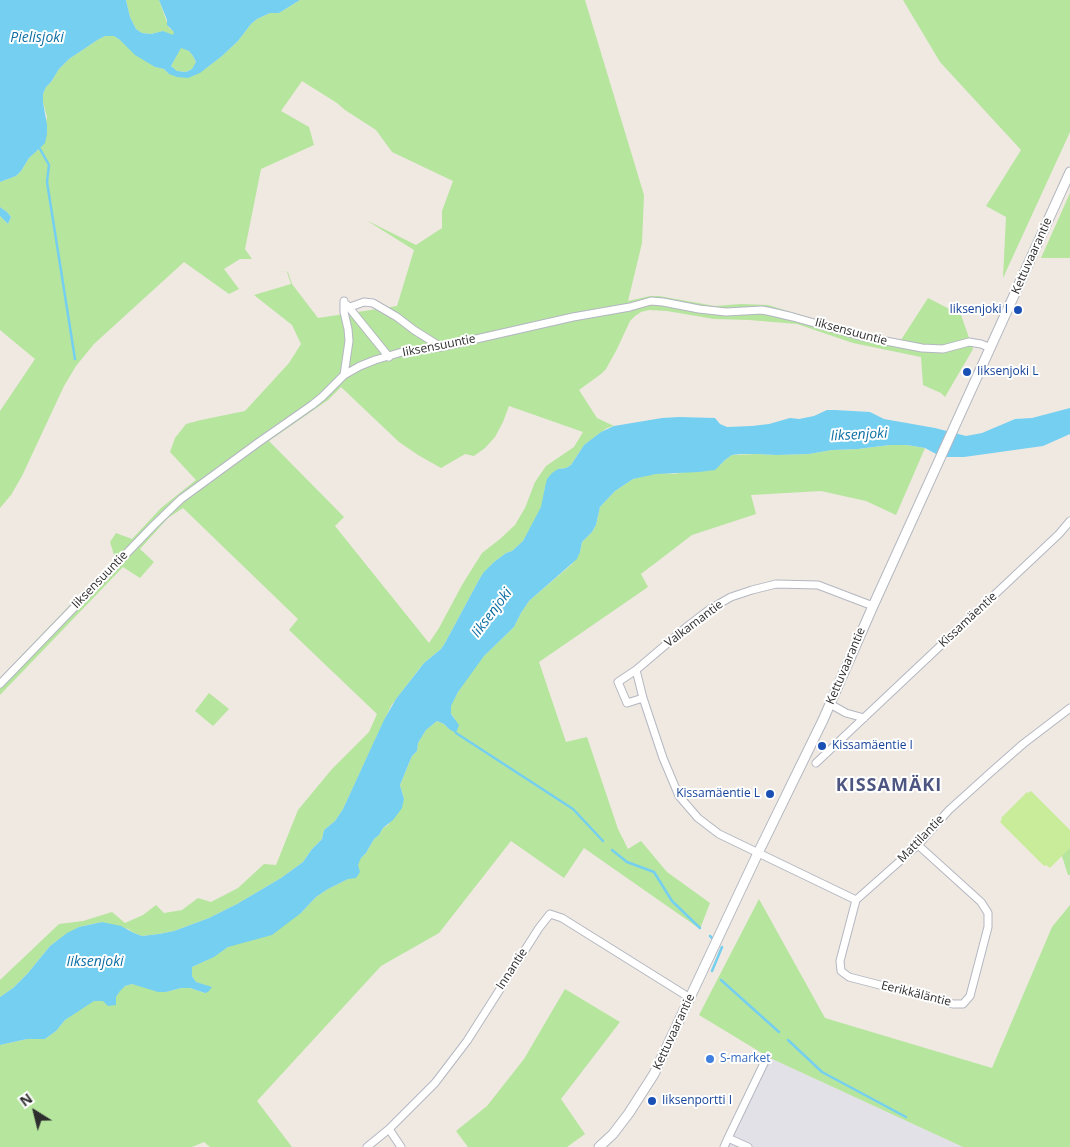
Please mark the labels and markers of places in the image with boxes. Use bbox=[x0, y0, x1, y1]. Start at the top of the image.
place label: Iiksenjoki I bbox=[949, 303, 1008, 317]
marker: Iiksenjoki I bbox=[1012, 304, 1024, 316]
place label: Iiksenjoki L bbox=[977, 365, 1038, 379]
marker: Iiksenjoki L bbox=[961, 366, 973, 378]
place label: Kissamäentie I bbox=[832, 739, 913, 753]
marker: Kissamäentie I bbox=[816, 740, 828, 752]
place label: Kissamäentie L bbox=[676, 787, 760, 801]
marker: Kissamäentie L bbox=[764, 788, 776, 800]
place label: S-market bbox=[720, 1052, 770, 1066]
marker: S-market bbox=[704, 1053, 716, 1065]
place label: Iiksenportti I bbox=[662, 1094, 732, 1108]
marker: Iiksenportti I bbox=[646, 1095, 658, 1107]

